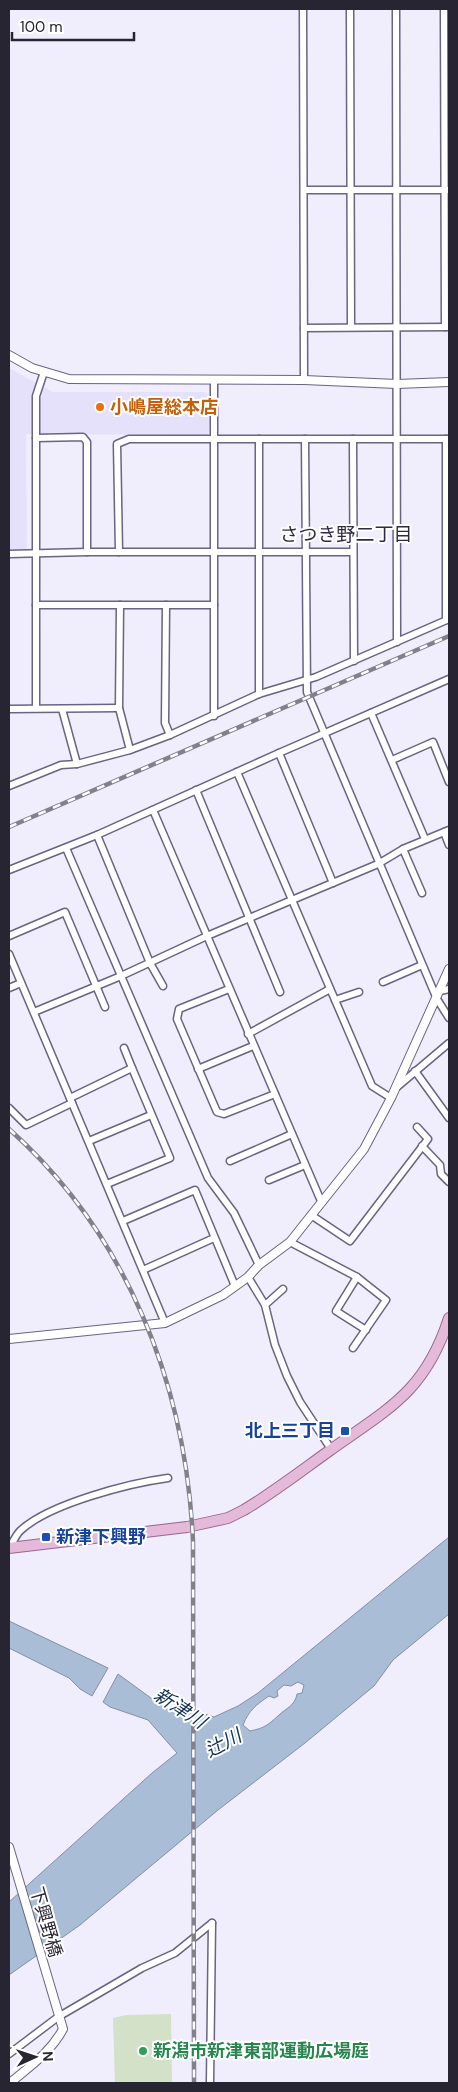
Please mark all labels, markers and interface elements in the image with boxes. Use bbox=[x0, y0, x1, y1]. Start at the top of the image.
scale bar bbox=[12, 10, 135, 42]
text: 100 m bbox=[20, 17, 63, 37]
place label: 小嶋屋総本店 bbox=[110, 395, 218, 419]
marker: 小嶋屋総本店 bbox=[94, 401, 106, 413]
district label: さつき野二丁目 bbox=[279, 522, 413, 547]
place label: 北上三丁目 bbox=[245, 1419, 335, 1443]
marker: 北上三丁目 bbox=[339, 1425, 351, 1437]
place label: 新津下興野 bbox=[56, 1525, 146, 1549]
marker: 新津下興野 bbox=[40, 1531, 52, 1543]
water label: 新津川 bbox=[149, 1682, 212, 1735]
water label: 辻川 bbox=[200, 1722, 247, 1763]
street label: 下興野橋 bbox=[25, 1884, 67, 1960]
north arrow bbox=[10, 2032, 60, 2082]
place label: 新潟市新津東部運動広場庭 bbox=[153, 2039, 369, 2063]
marker: 新潟市新津東部運動広場庭 bbox=[137, 2045, 149, 2057]
text: N bbox=[39, 2051, 57, 2062]

